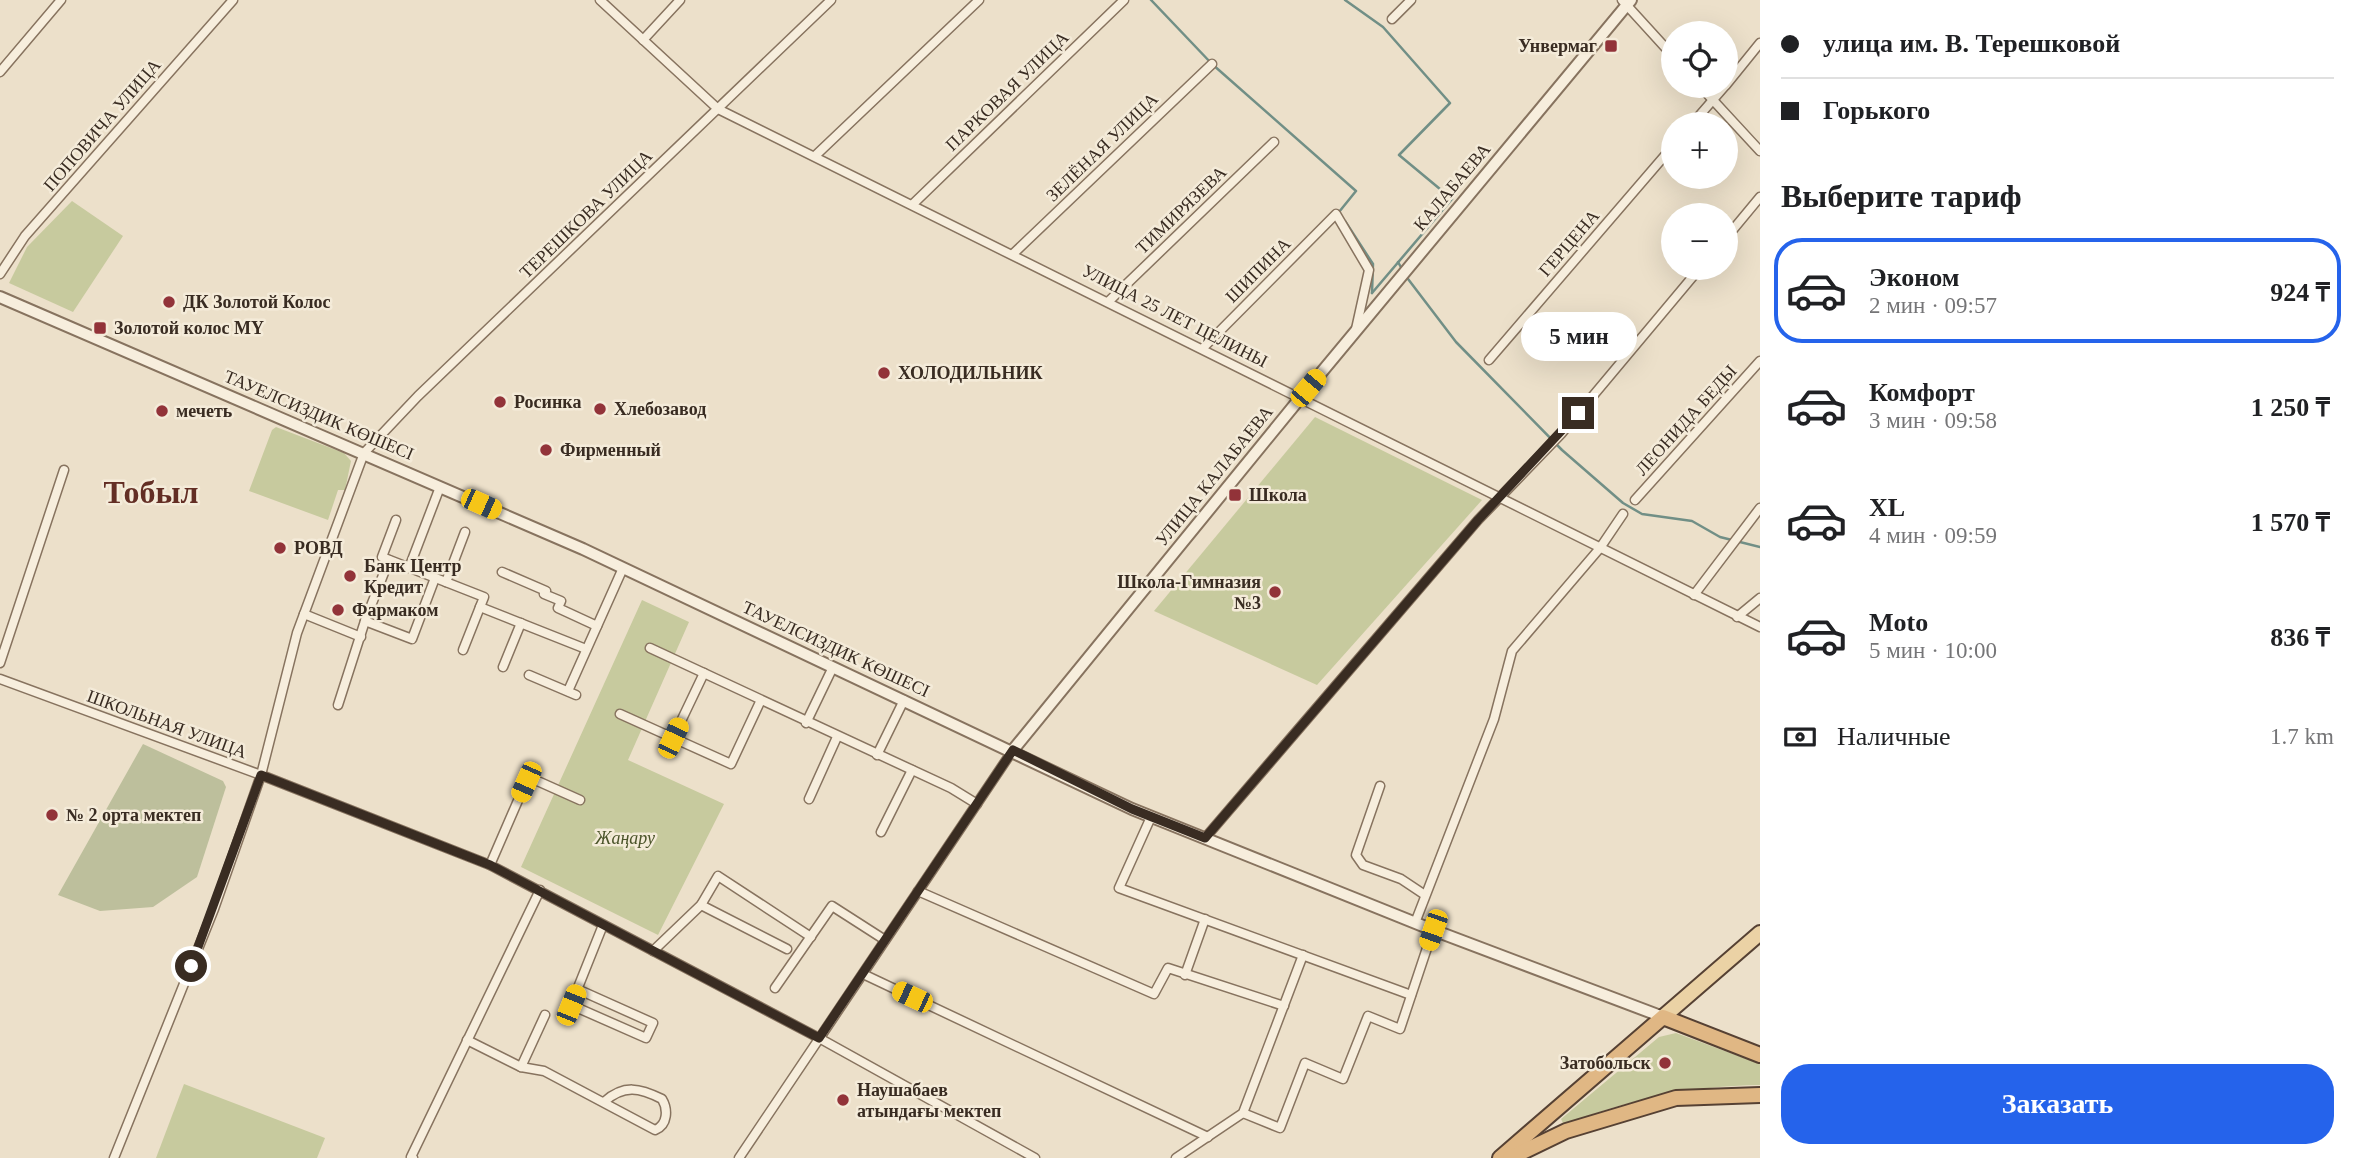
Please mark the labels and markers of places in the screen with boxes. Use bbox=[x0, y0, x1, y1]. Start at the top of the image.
place label: Унвермаг bbox=[1518, 36, 1597, 56]
marker: Унвермаг bbox=[1603, 38, 1619, 54]
place label: ДК Золотой Колос bbox=[183, 292, 331, 312]
marker: ДК Золотой Колос bbox=[161, 294, 177, 310]
place label: Золотой колос МҮ bbox=[114, 318, 264, 338]
marker: Золотой колос МҮ bbox=[92, 320, 108, 336]
place label: ХОЛОДИЛЬНИК bbox=[898, 363, 1042, 383]
marker: ХОЛОДИЛЬНИК bbox=[876, 365, 892, 381]
place label: Росинка bbox=[514, 392, 581, 412]
marker: Росинка bbox=[492, 394, 508, 410]
place label: Хлебозавод bbox=[614, 399, 706, 419]
place label: мечеть bbox=[176, 401, 233, 421]
marker: Хлебозавод bbox=[592, 401, 608, 417]
marker: мечеть bbox=[154, 403, 170, 419]
place label: Фирменный bbox=[560, 440, 661, 460]
marker: Фирменный bbox=[538, 442, 554, 458]
place label: Школа bbox=[1249, 485, 1307, 505]
marker: Школа bbox=[1227, 487, 1243, 503]
place label: РОВД bbox=[294, 538, 343, 558]
marker: РОВД bbox=[272, 540, 288, 556]
place label: Банк Центр Кредит bbox=[364, 556, 462, 597]
marker: Банк Центр Кредит bbox=[342, 568, 358, 584]
place label: Школа-Гимназия №3 bbox=[1117, 572, 1261, 613]
marker: Школа-Гимназия №3 bbox=[1267, 584, 1283, 600]
place label: Фармаком bbox=[352, 600, 438, 620]
marker: Фармаком bbox=[330, 602, 346, 618]
place label: № 2 орта мектеп bbox=[66, 805, 201, 825]
marker: № 2 орта мектеп bbox=[44, 807, 60, 823]
place label: Затобольск bbox=[1560, 1053, 1652, 1073]
marker: Затобольск bbox=[1657, 1055, 1673, 1071]
place label: Наушабаев атындағы мектеп bbox=[857, 1080, 1001, 1121]
marker: Наушабаев атындағы мектеп bbox=[835, 1092, 851, 1108]

